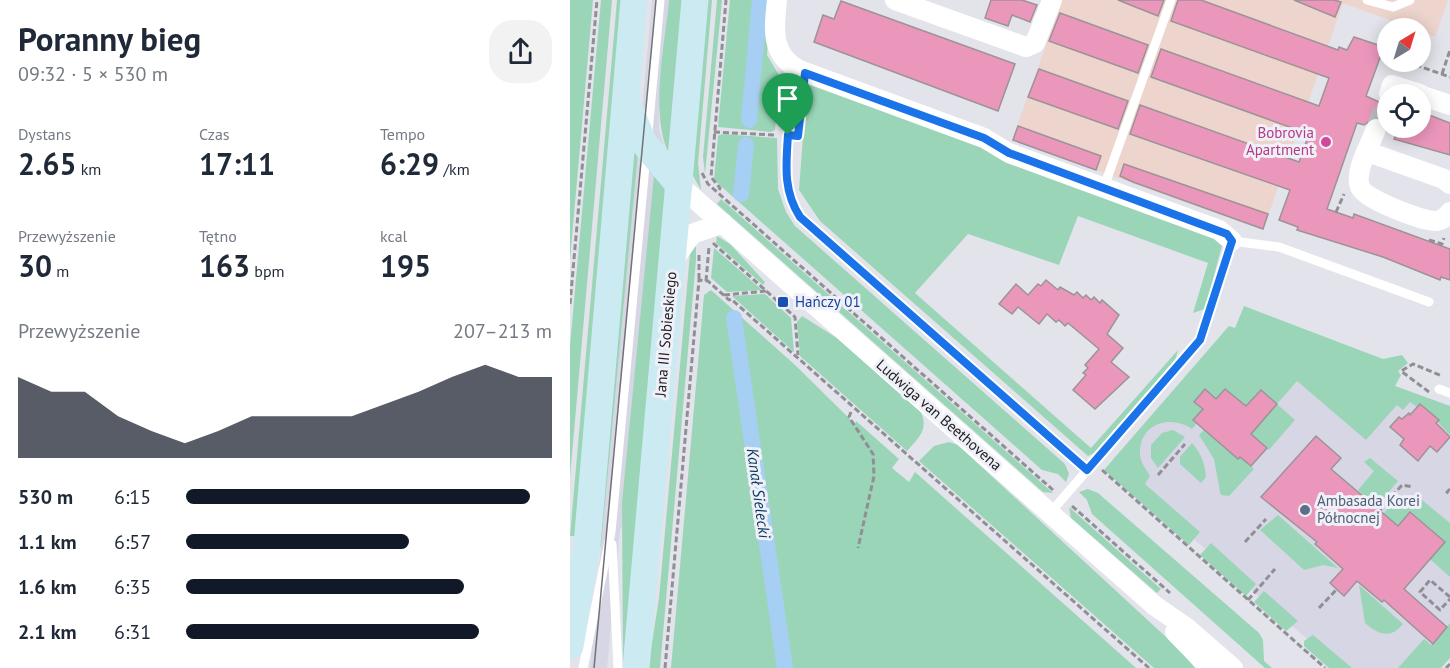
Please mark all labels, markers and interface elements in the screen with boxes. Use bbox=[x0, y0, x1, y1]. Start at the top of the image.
text: Poranny bieg bbox=[18, 17, 201, 60]
north arrow bbox=[1377, 18, 1431, 72]
map controls bbox=[1377, 18, 1431, 138]
button: share bbox=[489, 20, 552, 83]
text: 09:32 · 5 × 530 m bbox=[18, 61, 168, 87]
pin bbox=[762, 73, 813, 135]
icon: arrive bbox=[771, 82, 804, 115]
button: locate bbox=[1377, 84, 1431, 138]
place label: Bobrovia Apartment bbox=[1246, 123, 1314, 159]
text: Dystans bbox=[18, 124, 71, 144]
text: Czas bbox=[199, 124, 230, 144]
text: Tempo bbox=[380, 124, 425, 144]
marker: Bobrovia Apartment bbox=[1319, 135, 1333, 149]
text: 2.65 bbox=[18, 144, 76, 183]
text: 17:11 bbox=[199, 144, 275, 183]
text: 6:29 bbox=[380, 144, 439, 183]
text: km bbox=[76, 159, 101, 179]
text: /km bbox=[439, 159, 470, 179]
text: Przewyższenie bbox=[18, 226, 116, 246]
text: Tętno bbox=[199, 226, 237, 246]
text: kcal bbox=[380, 226, 407, 246]
text: 30 bbox=[18, 246, 52, 285]
text: 163 bbox=[199, 246, 250, 285]
text: 195 bbox=[380, 246, 431, 285]
text: m bbox=[52, 261, 69, 281]
text: bpm bbox=[250, 261, 285, 281]
street label: Jana III Sobieskiego bbox=[650, 271, 680, 398]
place label: Hańczy 01 bbox=[795, 292, 861, 311]
marker: Hańczy 01 bbox=[776, 295, 790, 309]
text: Przewyższenie bbox=[18, 318, 140, 344]
text: 207–213 m bbox=[453, 318, 552, 344]
street label: Ludwiga van Beethovena bbox=[873, 355, 1006, 474]
water label: Kanał Sielecki bbox=[743, 447, 775, 540]
text: 530 m bbox=[18, 484, 73, 510]
text: 6:15 bbox=[114, 484, 151, 510]
place label: Ambasada Korei Północnej bbox=[1317, 491, 1420, 527]
marker: Ambasada Korei Północnej bbox=[1298, 503, 1312, 517]
text: 1.1 km bbox=[18, 529, 77, 555]
text: 6:57 bbox=[114, 529, 151, 555]
text: 1.6 km bbox=[18, 574, 77, 600]
text: 6:35 bbox=[114, 574, 151, 600]
text: 2.1 km bbox=[18, 619, 77, 645]
text: 6:31 bbox=[114, 619, 151, 645]

